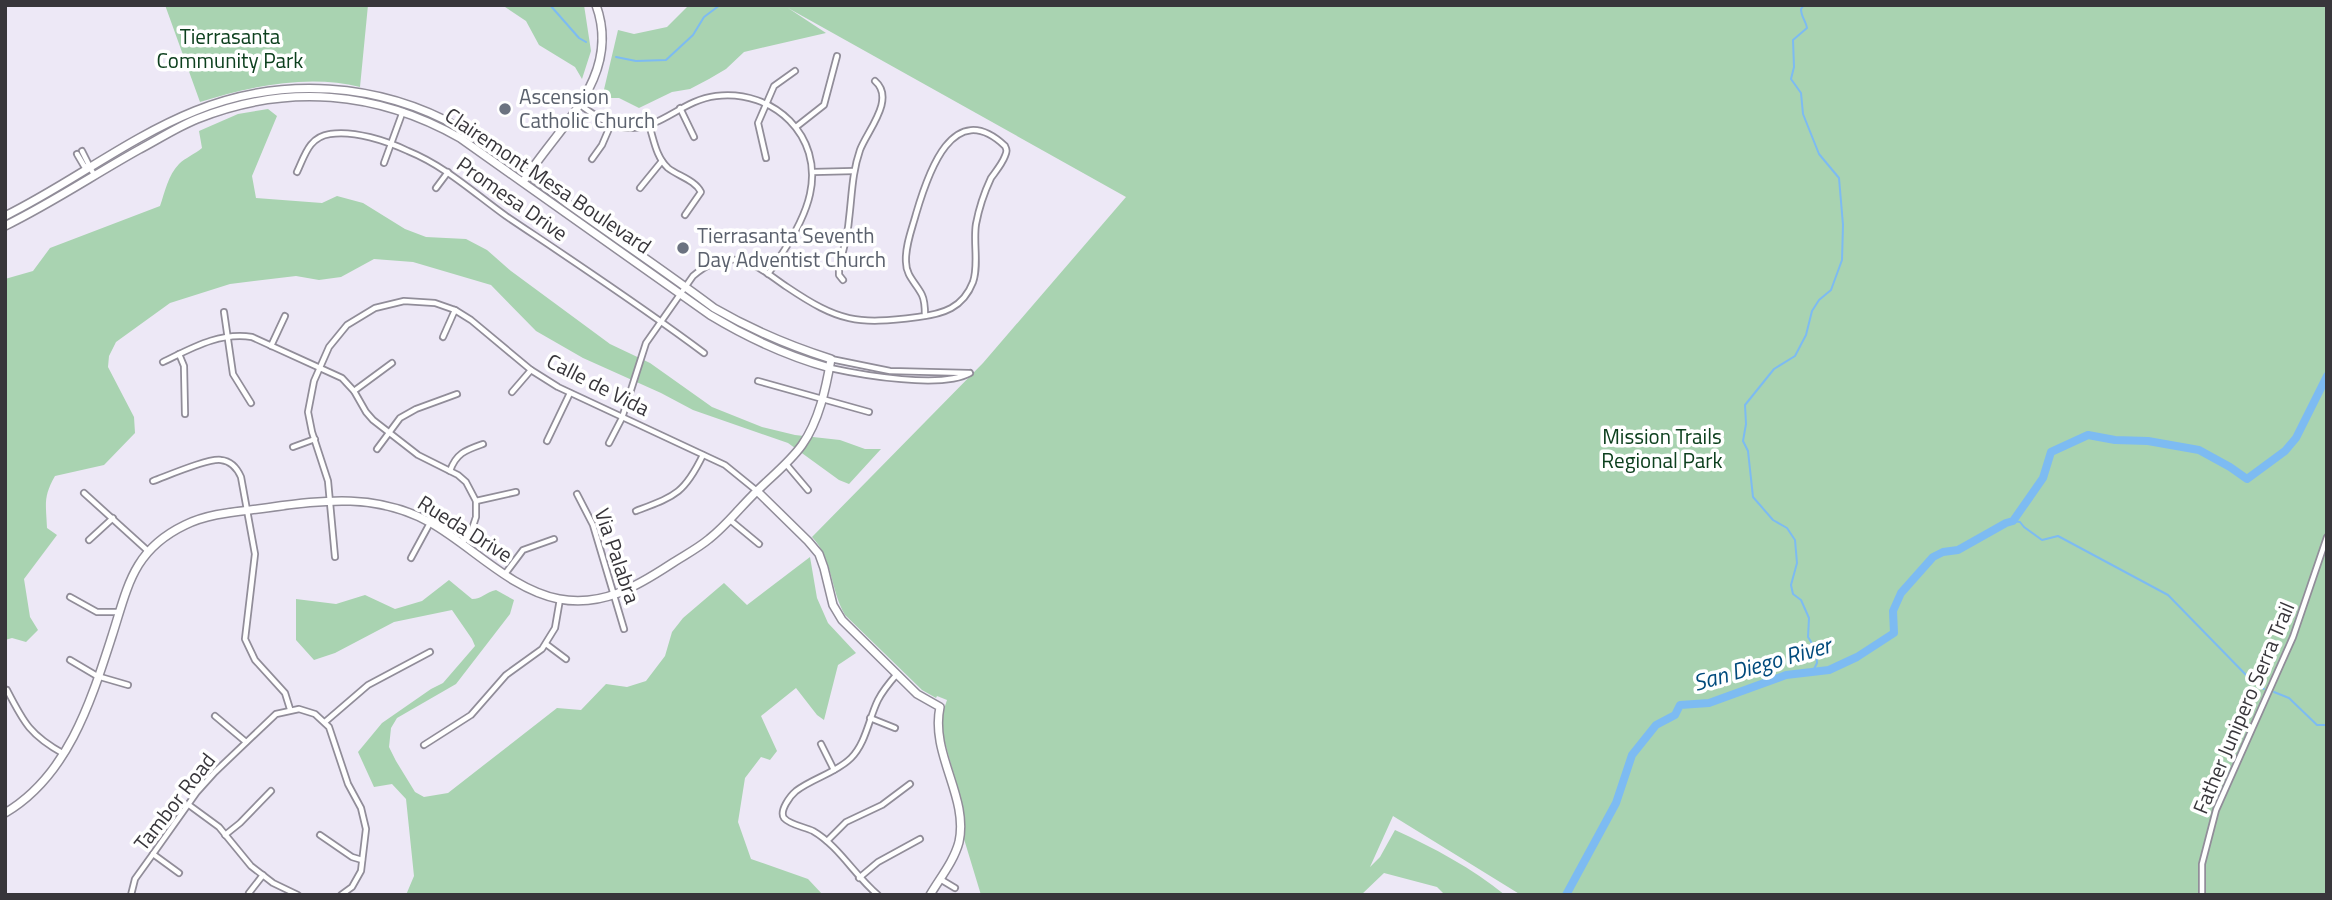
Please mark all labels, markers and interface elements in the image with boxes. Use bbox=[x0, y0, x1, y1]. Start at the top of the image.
park label: Tierrasanta Community Park bbox=[157, 20, 303, 76]
place label: Ascension Catholic Church bbox=[519, 80, 655, 136]
street label: Clairemont Mesa Boulevard bbox=[439, 99, 658, 261]
marker: Ascension Catholic Church bbox=[497, 101, 513, 117]
street label: Promesa Drive bbox=[450, 148, 575, 248]
place label: Tierrasanta Seventh Day Adventist Church bbox=[697, 219, 886, 275]
marker: Tierrasanta Seventh Day Adventist Church bbox=[675, 240, 691, 256]
street label: Calle de Vida bbox=[541, 345, 656, 424]
park label: Mission Trails Regional Park bbox=[1601, 420, 1723, 476]
street label: Rueda Drive bbox=[412, 486, 519, 570]
street label: Via Palabra bbox=[587, 504, 649, 608]
street label: Father Junipero Serra Trail bbox=[2184, 597, 2302, 819]
water label: San Diego River bbox=[1689, 626, 1837, 700]
street label: Tambor Road bbox=[126, 746, 223, 857]

